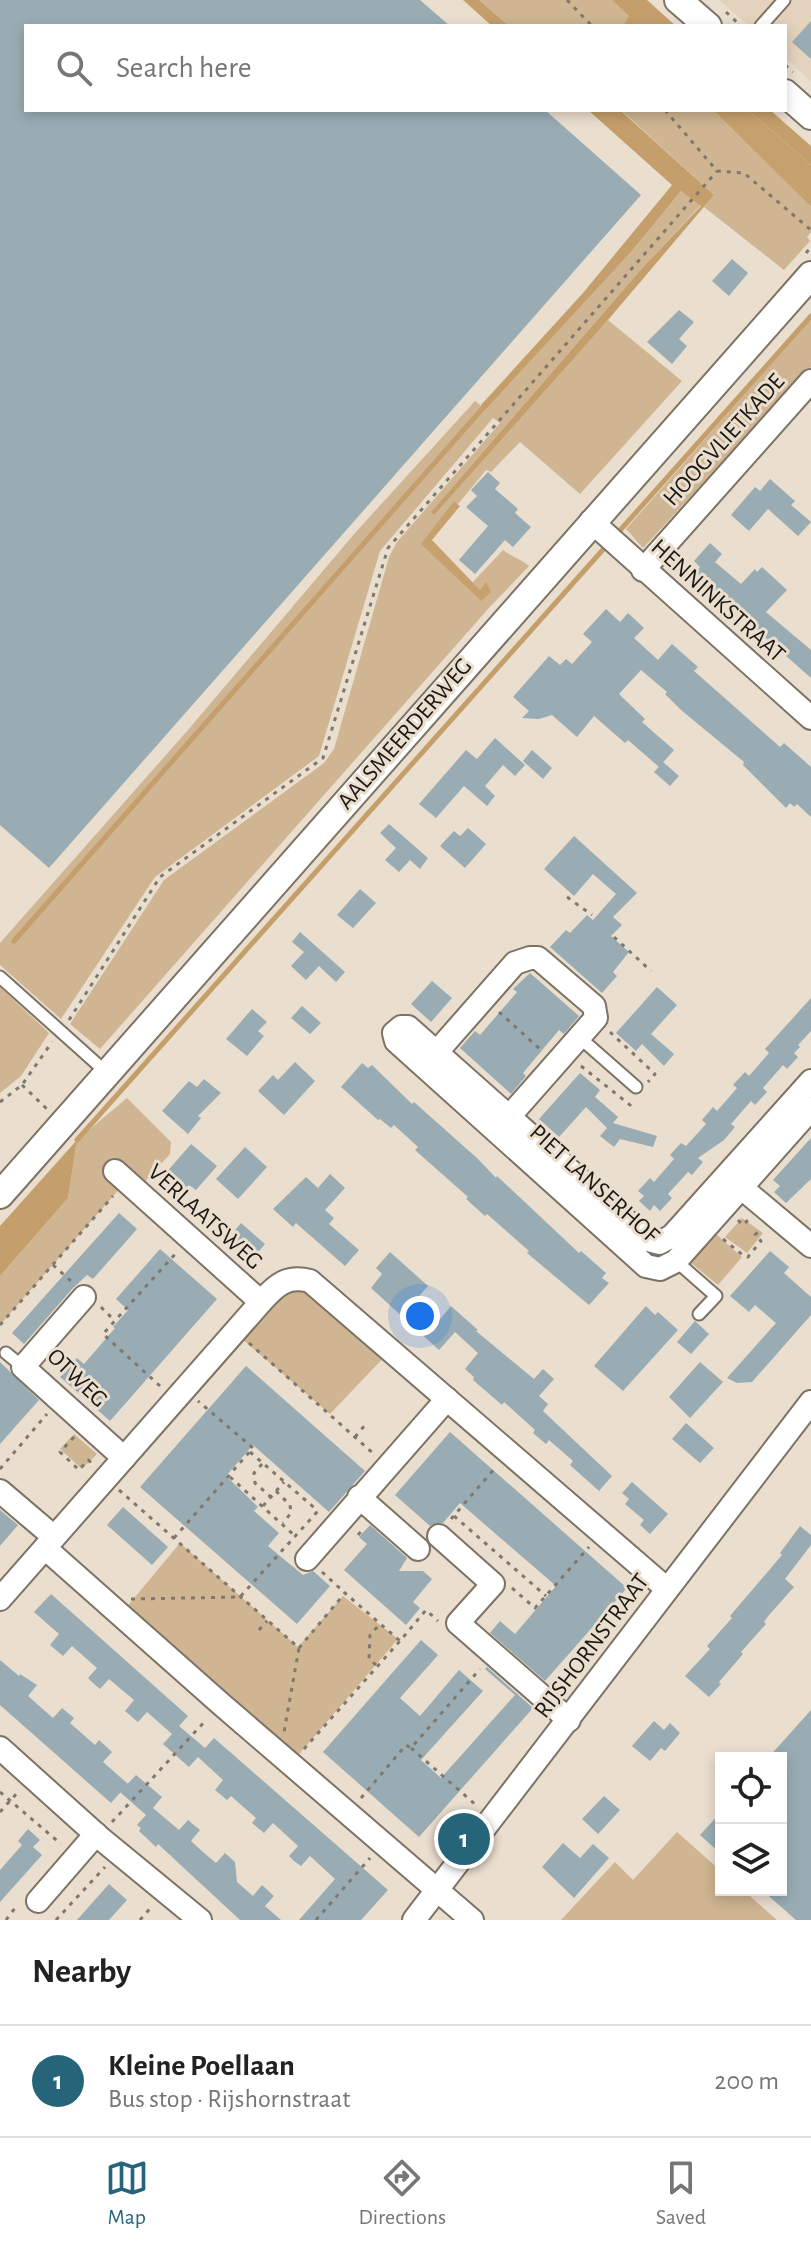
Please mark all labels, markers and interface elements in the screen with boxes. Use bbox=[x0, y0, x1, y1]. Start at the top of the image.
search box bbox=[24, 24, 787, 112]
icon: search bbox=[52, 46, 96, 90]
text: Search here bbox=[116, 53, 252, 83]
street label: HOOGVLIETKADE bbox=[659, 369, 789, 511]
street label: HENNINKSTRAAT bbox=[646, 535, 790, 667]
street label: AALSMEERDERWEG bbox=[333, 654, 477, 814]
street label: PIET LANSERHOF bbox=[525, 1120, 664, 1248]
street label: VERLAATSWEG bbox=[143, 1160, 267, 1274]
your location bbox=[400, 1296, 440, 1336]
street label: OTWEG bbox=[42, 1344, 112, 1412]
street label: RIJSHORNSTRAAT bbox=[530, 1569, 654, 1723]
map controls bbox=[715, 1752, 787, 1896]
button: locate bbox=[715, 1752, 787, 1824]
pin: 1 bbox=[438, 1809, 490, 1869]
button: layers bbox=[715, 1824, 787, 1896]
text: Nearby bbox=[32, 1955, 131, 1989]
text: Kleine Poellaan bbox=[108, 2051, 295, 2081]
text: 1 bbox=[53, 2068, 63, 2094]
text: 200 m bbox=[715, 2068, 779, 2094]
text: Bus stop · Rijshornstraat bbox=[108, 2086, 351, 2112]
tab: Map bbox=[105, 2156, 149, 2230]
tab: Directions bbox=[358, 2156, 446, 2230]
tab: Saved bbox=[656, 2156, 706, 2230]

